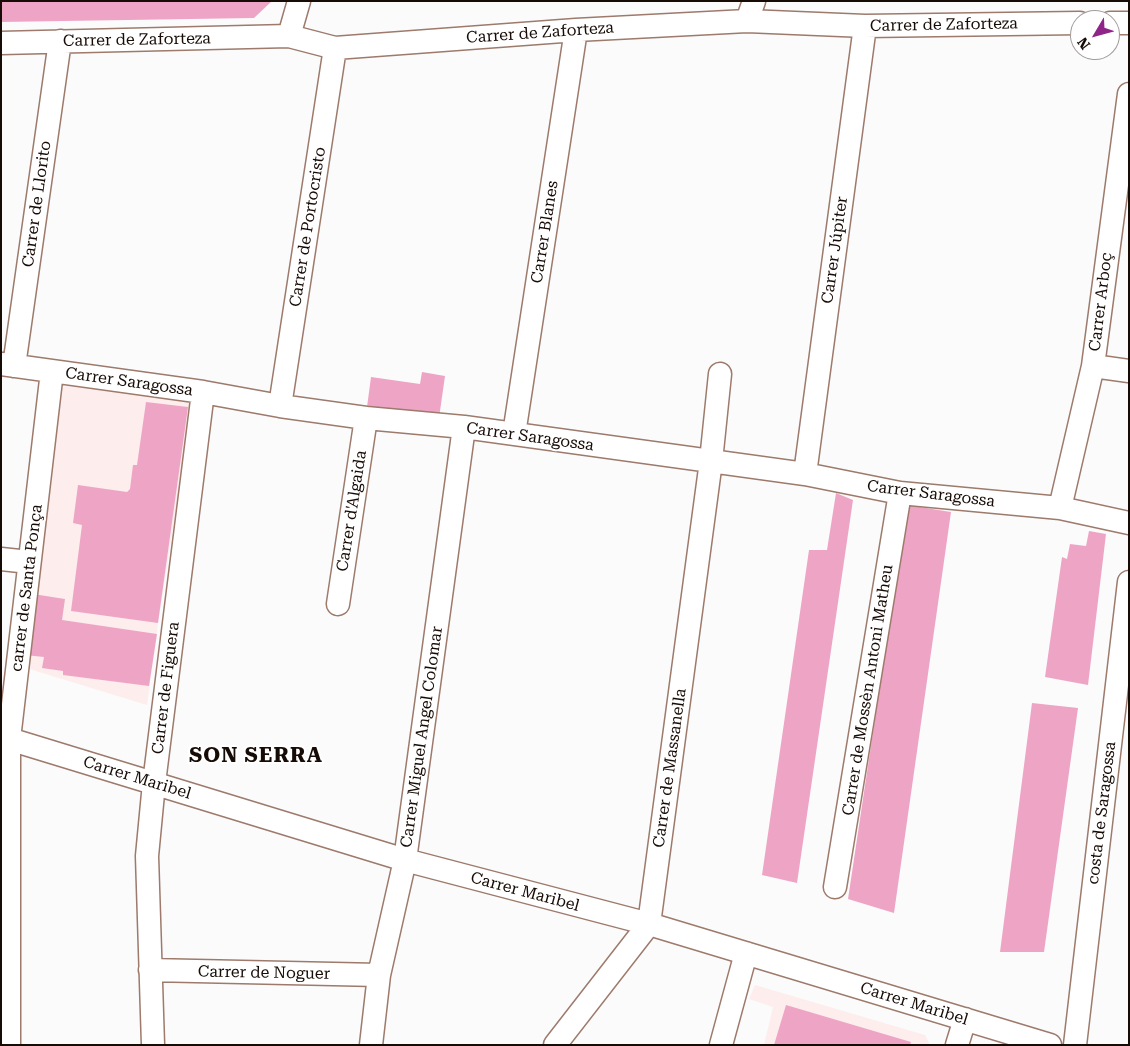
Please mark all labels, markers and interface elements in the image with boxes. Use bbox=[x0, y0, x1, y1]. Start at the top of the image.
north arrow bbox=[1070, 10, 1120, 60]
street label: Carrer de Zaforteza bbox=[870, 14, 1018, 36]
street label: Carrer de Zaforteza bbox=[466, 18, 614, 48]
street label: Carrer de Zaforteza bbox=[63, 29, 211, 51]
text: N bbox=[1074, 34, 1093, 53]
street label: Carrer de Llorito bbox=[19, 139, 55, 269]
street label: Carrer de Portocristo bbox=[286, 146, 330, 308]
street label: Carrer Blanes bbox=[527, 179, 563, 285]
street label: Carrer Júpiter bbox=[818, 195, 852, 305]
street label: Carrer Arboç bbox=[1085, 252, 1117, 352]
street label: Carrer Saragossa bbox=[64, 364, 194, 400]
street label: Carrer Saragossa bbox=[465, 419, 595, 455]
street label: Carrer d'Algaida bbox=[333, 449, 371, 573]
street label: Carrer Saragossa bbox=[866, 477, 996, 511]
street label: carrer de Santa Ponça bbox=[7, 503, 47, 673]
street label: Carrer de Mossèn Antoni Matheu bbox=[839, 563, 897, 817]
street label: Carrer de Figuera bbox=[148, 621, 184, 755]
street label: Carrer Miguel Angel Colomar bbox=[397, 625, 447, 849]
street label: Carrer de Massanella bbox=[649, 687, 691, 849]
street label: costa de Saragossa bbox=[1084, 740, 1120, 886]
district label: SON SERRA bbox=[188, 743, 324, 769]
street label: Carrer Maribel bbox=[81, 752, 193, 804]
street label: Carrer Maribel bbox=[468, 868, 582, 916]
street label: Carrer de Noguer bbox=[198, 962, 330, 984]
street label: Carrer Maribel bbox=[858, 978, 970, 1030]

